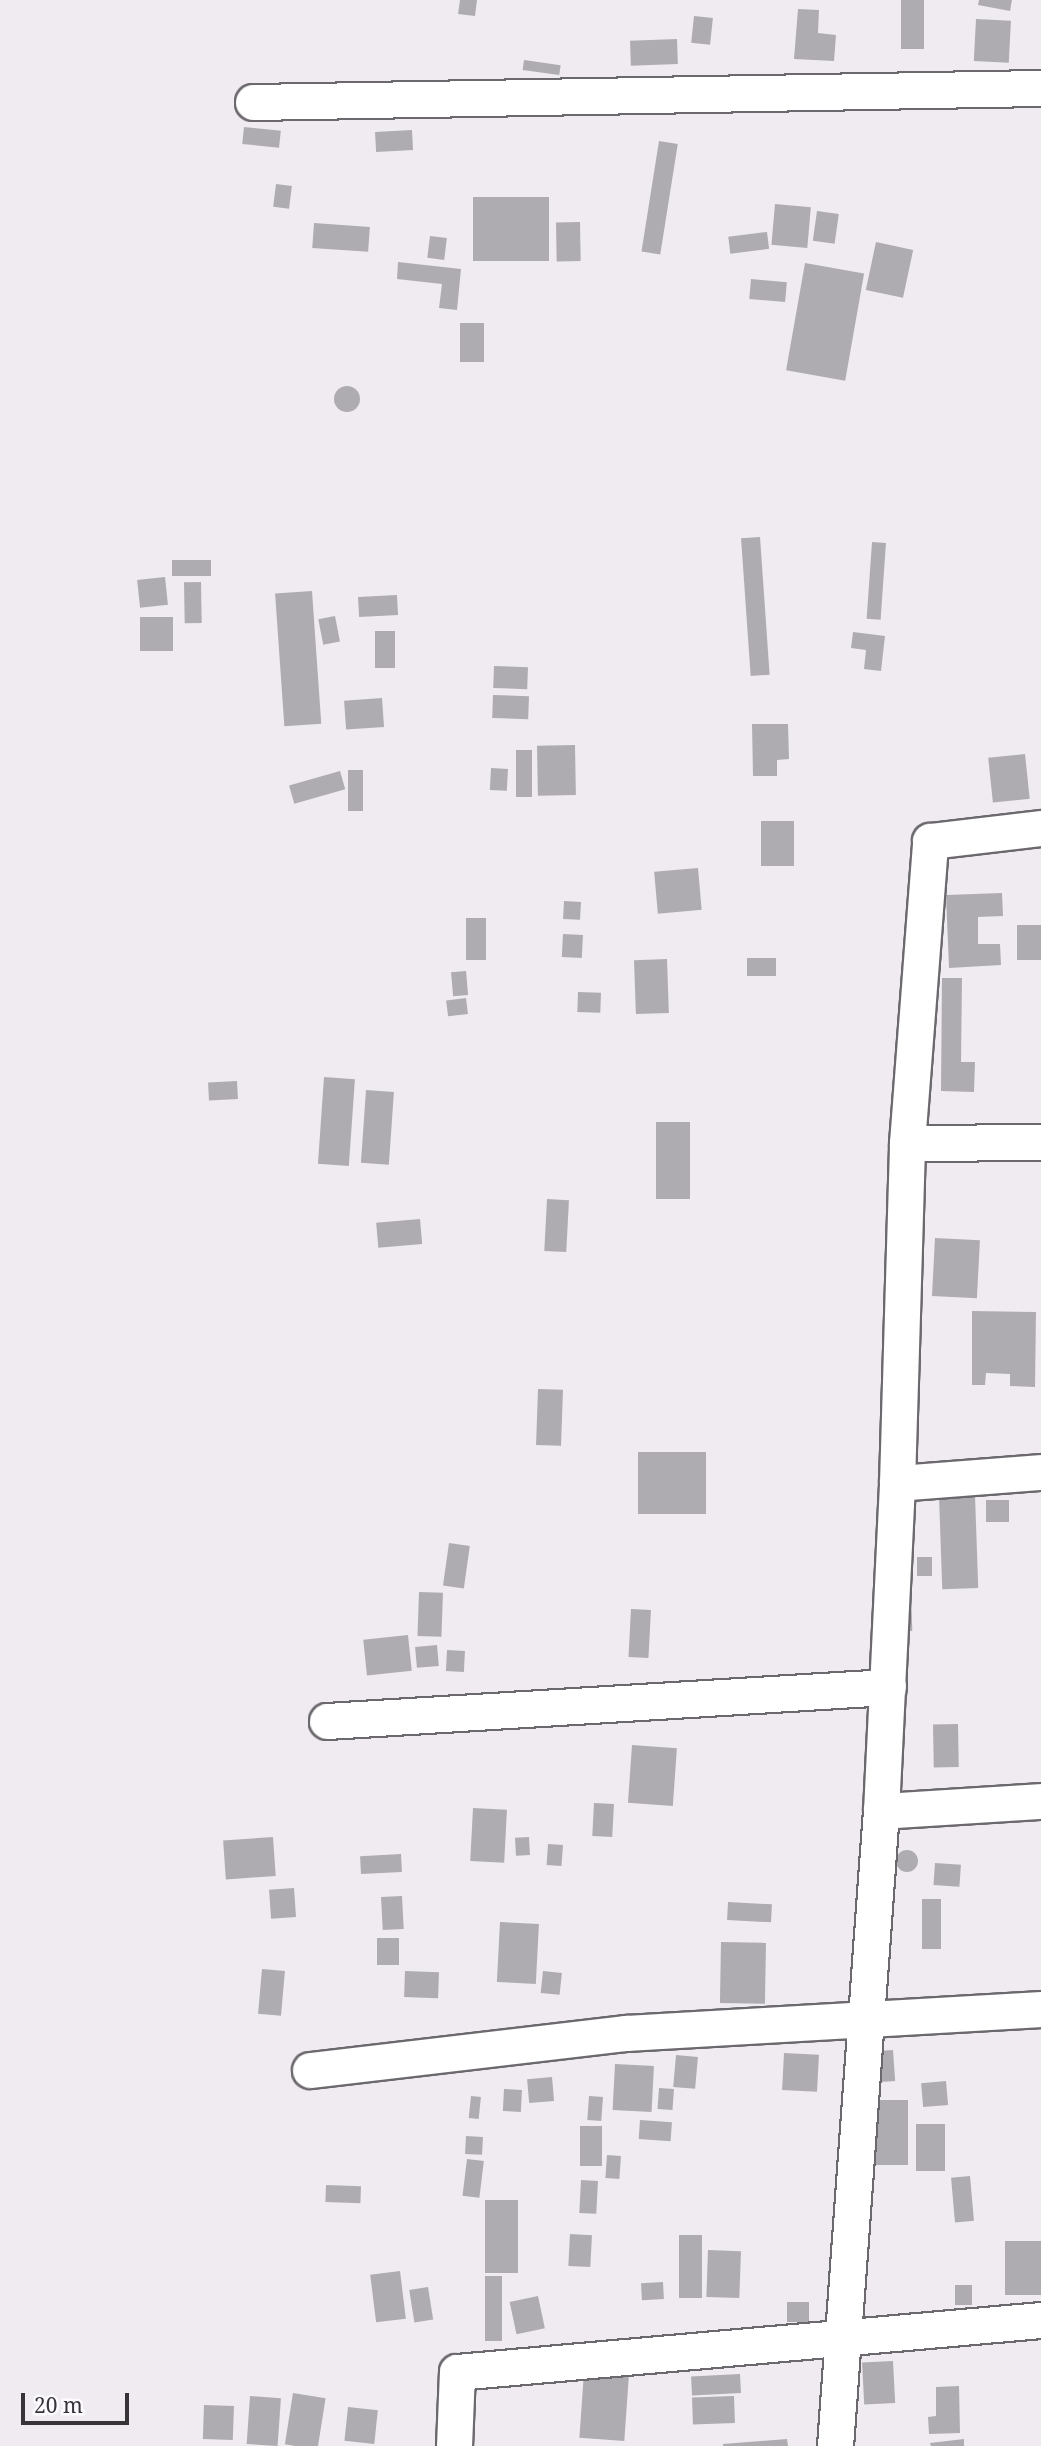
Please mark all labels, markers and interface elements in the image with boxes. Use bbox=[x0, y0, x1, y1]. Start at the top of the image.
scale bar bbox=[24, 2380, 133, 2424]
text: 20 m bbox=[34, 2391, 83, 2419]

